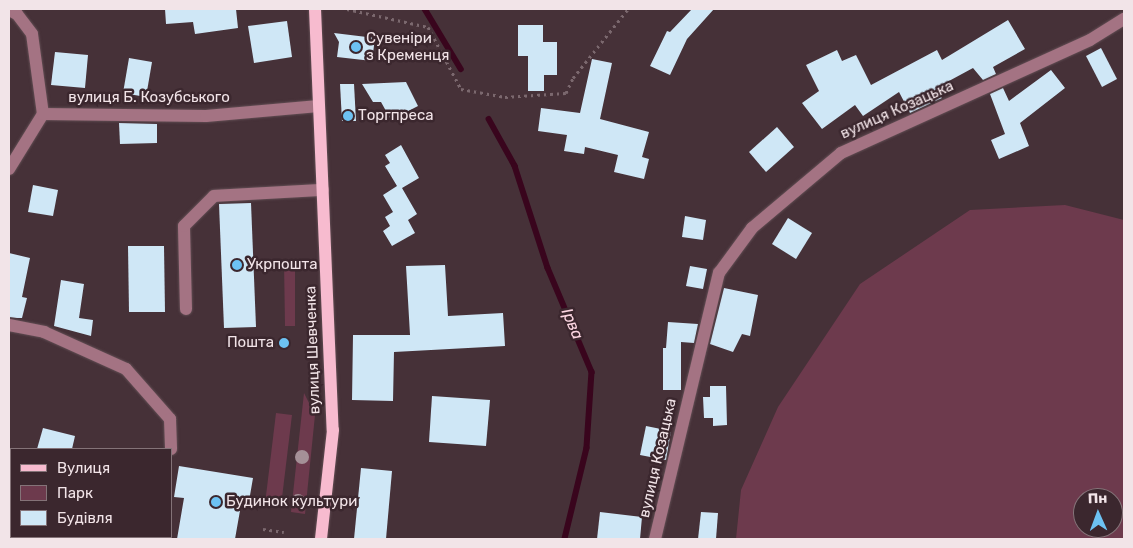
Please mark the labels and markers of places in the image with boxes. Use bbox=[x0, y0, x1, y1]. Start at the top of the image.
place label: Сувеніри з Кременця bbox=[366, 29, 450, 64]
marker: Сувеніри з Кременця bbox=[350, 41, 362, 53]
place label: Торгпреса bbox=[358, 107, 433, 125]
marker: Торгпреса bbox=[342, 110, 354, 122]
place label: Укрпошта bbox=[247, 256, 317, 274]
marker: Укрпошта bbox=[231, 259, 243, 271]
place label: Пошта bbox=[227, 334, 274, 352]
marker: Пошта bbox=[278, 337, 290, 349]
place label: Будинок культури bbox=[226, 493, 357, 511]
marker: Будинок культури bbox=[210, 496, 222, 508]

